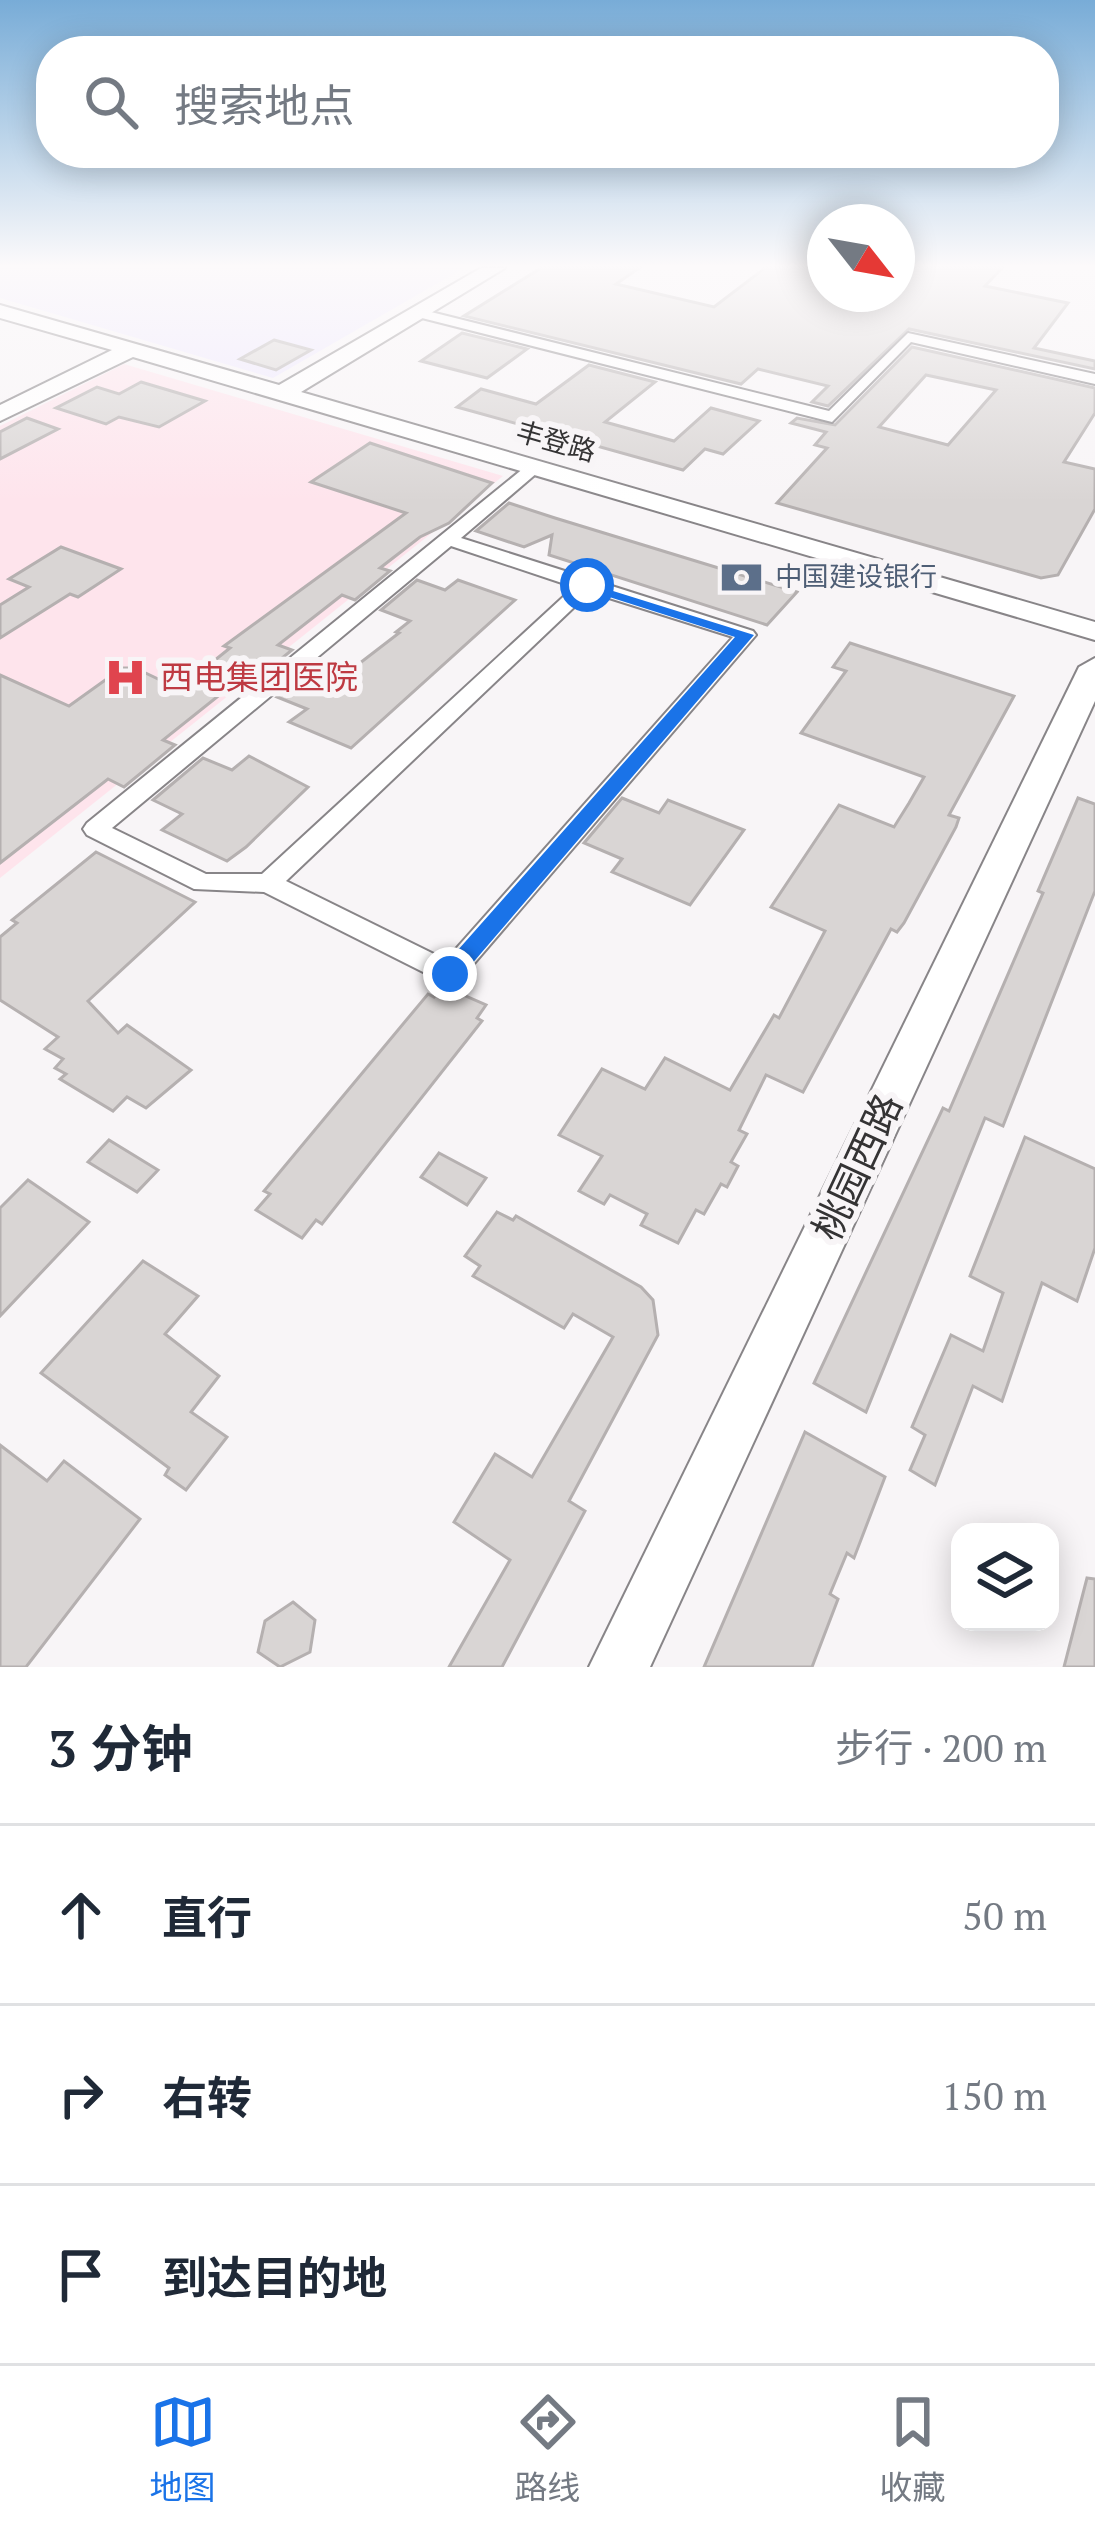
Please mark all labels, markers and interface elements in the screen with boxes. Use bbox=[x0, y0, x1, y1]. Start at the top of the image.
search box bbox=[36, 36, 1059, 168]
icon: search bbox=[78, 69, 144, 135]
text: 搜索地点 bbox=[174, 75, 354, 135]
north arrow bbox=[807, 204, 915, 312]
street label: 丰登路 bbox=[512, 413, 600, 470]
bank icon: 中国建设银行 bbox=[718, 554, 764, 600]
route start bbox=[560, 558, 614, 612]
place label: 中国建设银行 bbox=[775, 558, 937, 594]
hospital icon: 西电集团医院 bbox=[103, 654, 149, 700]
place label: 西电集团医院 bbox=[160, 655, 358, 698]
route end bbox=[423, 947, 477, 1001]
street label: 桃园西路 bbox=[800, 1085, 913, 1248]
map controls bbox=[951, 1523, 1059, 1631]
button: layers bbox=[951, 1523, 1059, 1631]
text: 3 分钟 bbox=[48, 1714, 193, 1782]
text: 步行 · 200 m bbox=[835, 1721, 1047, 1773]
icon: ahead bbox=[48, 1882, 114, 1948]
text: 直行 bbox=[162, 1887, 252, 1947]
text: 50 m bbox=[962, 1889, 1047, 1941]
icon: right bbox=[48, 2062, 114, 2128]
text: 右转 bbox=[162, 2067, 252, 2127]
text: 150 m bbox=[942, 2069, 1047, 2121]
icon: arrive bbox=[48, 2242, 114, 2308]
text: 到达目的地 bbox=[162, 2247, 387, 2307]
tab: 地图 bbox=[150, 2389, 216, 2509]
tab: 路线 bbox=[515, 2389, 581, 2509]
tab: 收藏 bbox=[880, 2389, 946, 2509]

